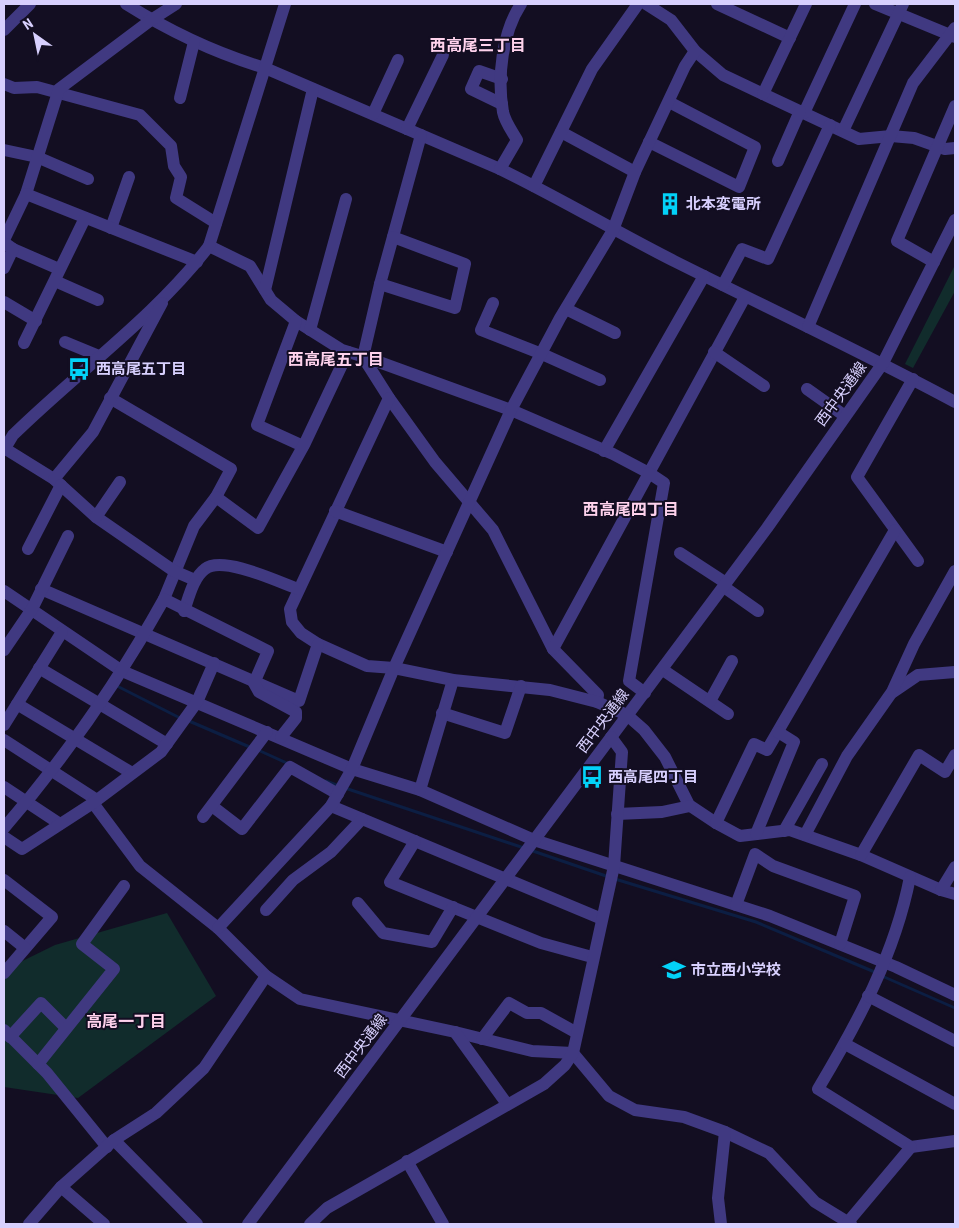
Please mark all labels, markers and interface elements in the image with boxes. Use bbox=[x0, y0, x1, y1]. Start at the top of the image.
north arrow bbox=[10, 10, 60, 60]
text: N bbox=[20, 15, 36, 33]
district label: 西高尾三丁目 bbox=[430, 36, 526, 55]
building icon: 北本変電所 bbox=[657, 191, 683, 217]
place label: 北本変電所 bbox=[686, 195, 761, 213]
district label: 西高尾五丁目 bbox=[288, 350, 384, 369]
bus stop icon: 西高尾五丁目 bbox=[66, 356, 92, 382]
street label: 西中央通線 bbox=[812, 358, 870, 430]
place label: 西高尾五丁目 bbox=[96, 360, 186, 378]
district label: 西高尾四丁目 bbox=[583, 500, 679, 519]
street label: 西中央通線 bbox=[573, 686, 633, 756]
bus stop icon: 西高尾四丁目 bbox=[579, 764, 605, 790]
place label: 西高尾四丁目 bbox=[608, 768, 698, 786]
school or university icon: 市立西小学校 bbox=[661, 957, 687, 983]
place label: 市立西小学校 bbox=[691, 961, 781, 979]
street label: 西中央通線 bbox=[331, 1011, 391, 1081]
district label: 高尾一丁目 bbox=[86, 1012, 166, 1031]

